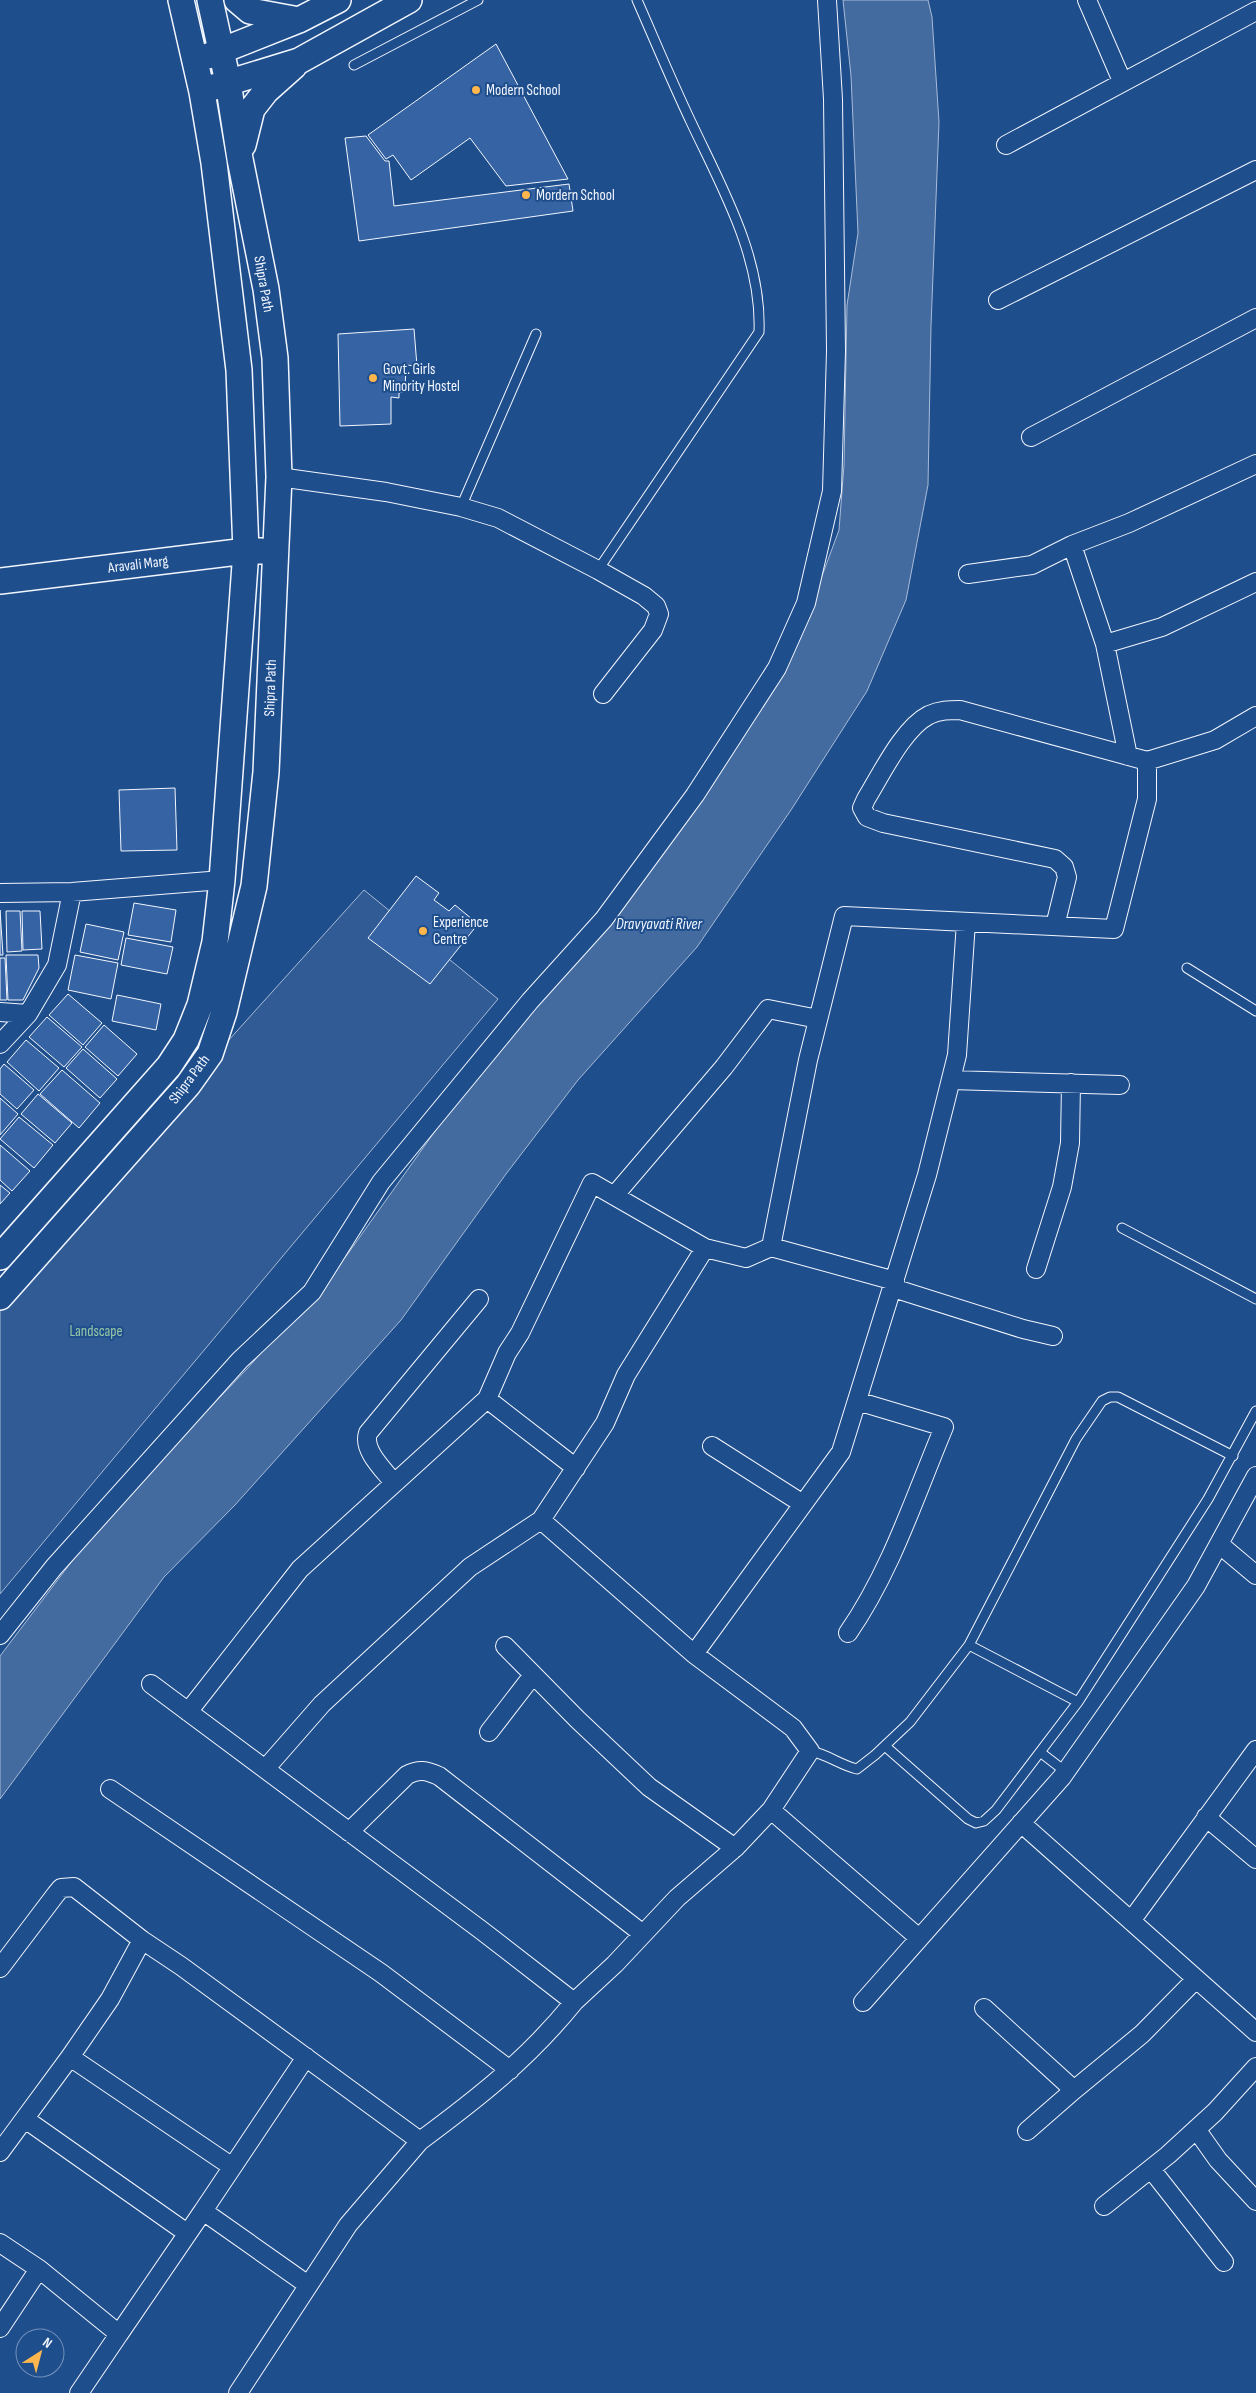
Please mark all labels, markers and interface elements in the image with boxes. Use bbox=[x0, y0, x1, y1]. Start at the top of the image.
place label: Modern School bbox=[486, 81, 561, 100]
marker: Modern School bbox=[470, 84, 482, 96]
place label: Mordern School bbox=[536, 186, 615, 205]
marker: Mordern School bbox=[520, 189, 532, 201]
street label: Shipra Path bbox=[249, 254, 278, 314]
place label: Govt. Girls Minority Hostel bbox=[383, 360, 460, 396]
marker: Govt. Girls Minority Hostel bbox=[367, 372, 379, 384]
street label: Aravali Marg bbox=[106, 551, 169, 578]
street label: Shipra Path bbox=[260, 659, 281, 717]
place label: Experience Centre bbox=[433, 913, 489, 949]
water label: Dravyavati River bbox=[616, 915, 703, 934]
marker: Experience Centre bbox=[417, 925, 429, 937]
street label: Shipra Path bbox=[165, 1051, 214, 1108]
park label: Landscape bbox=[69, 1322, 123, 1341]
north arrow bbox=[15, 2328, 65, 2378]
text: N bbox=[39, 2334, 55, 2352]

